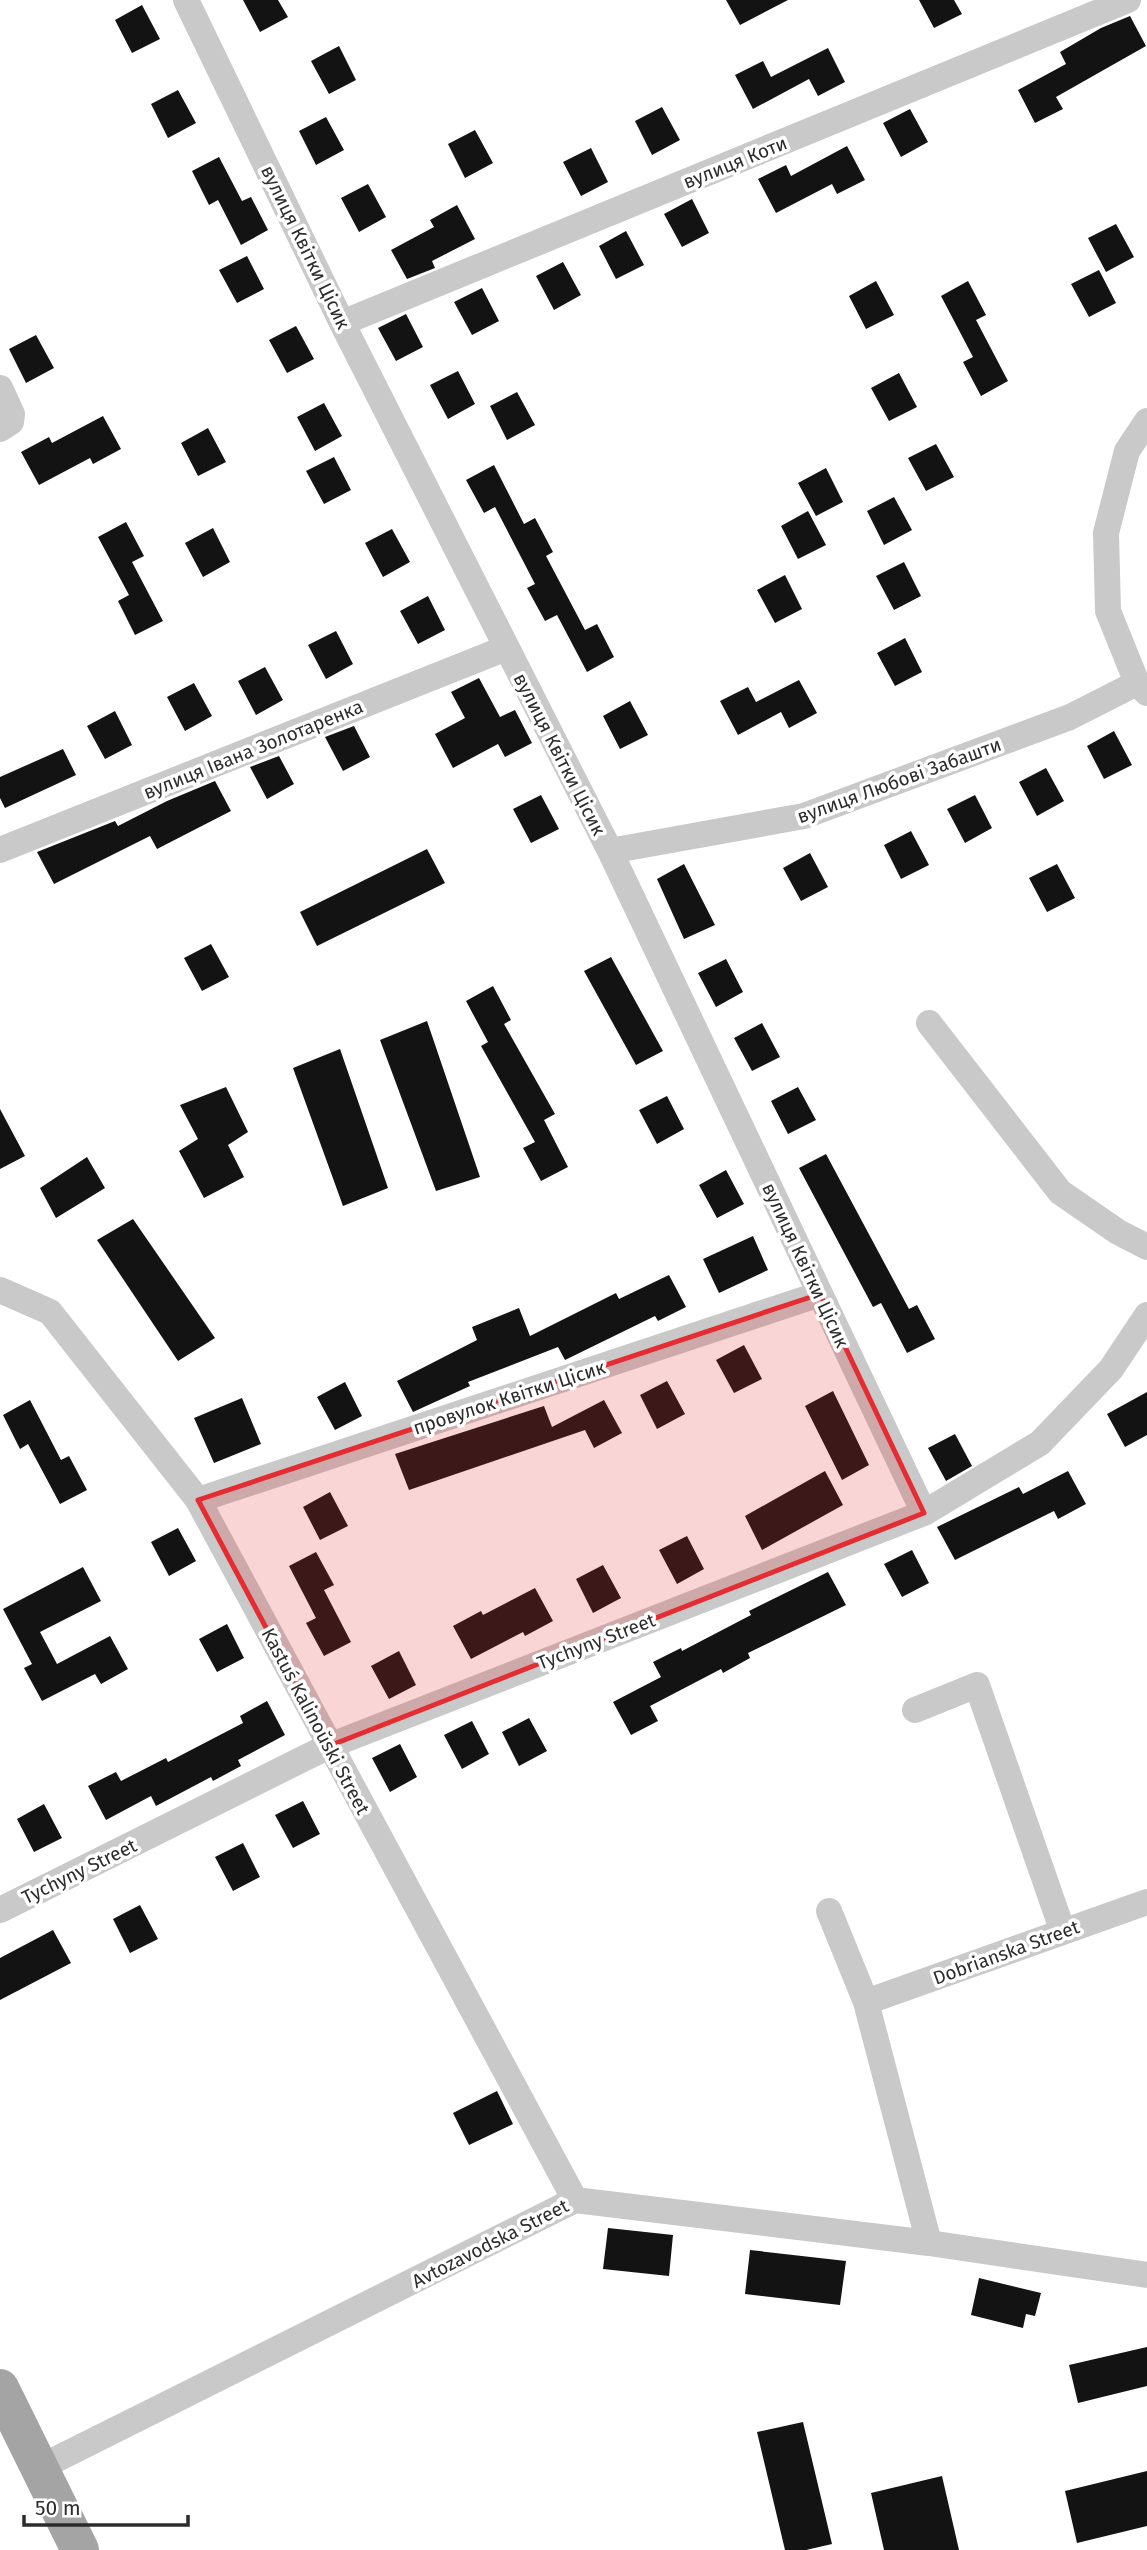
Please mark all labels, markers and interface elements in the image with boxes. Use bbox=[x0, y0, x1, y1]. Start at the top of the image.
street label: вулиця Коти bbox=[680, 131, 791, 194]
street label: вулиця Квітки Цісик bbox=[256, 162, 355, 333]
street label: вулиця Квітки Цісик bbox=[509, 669, 610, 839]
street label: вулиця Івана Золотаренка bbox=[140, 695, 366, 804]
street label: вулиця Любові Забашти bbox=[794, 733, 1004, 828]
street label: вулиця Квітки Цісик bbox=[757, 1179, 854, 1351]
street label: провулок Квітки Цісик bbox=[410, 1356, 608, 1439]
street label: Tychyny Street bbox=[534, 1608, 659, 1675]
street label: Kastuś Kalinoŭski Street bbox=[257, 1624, 375, 1819]
street label: Tychyny Street bbox=[18, 1834, 140, 1909]
street label: Dobrianska Street bbox=[930, 1915, 1083, 1990]
street label: Avtozavodska Street bbox=[408, 2194, 573, 2293]
scale bar bbox=[24, 2484, 189, 2528]
text: 50 m bbox=[35, 2495, 81, 2521]

